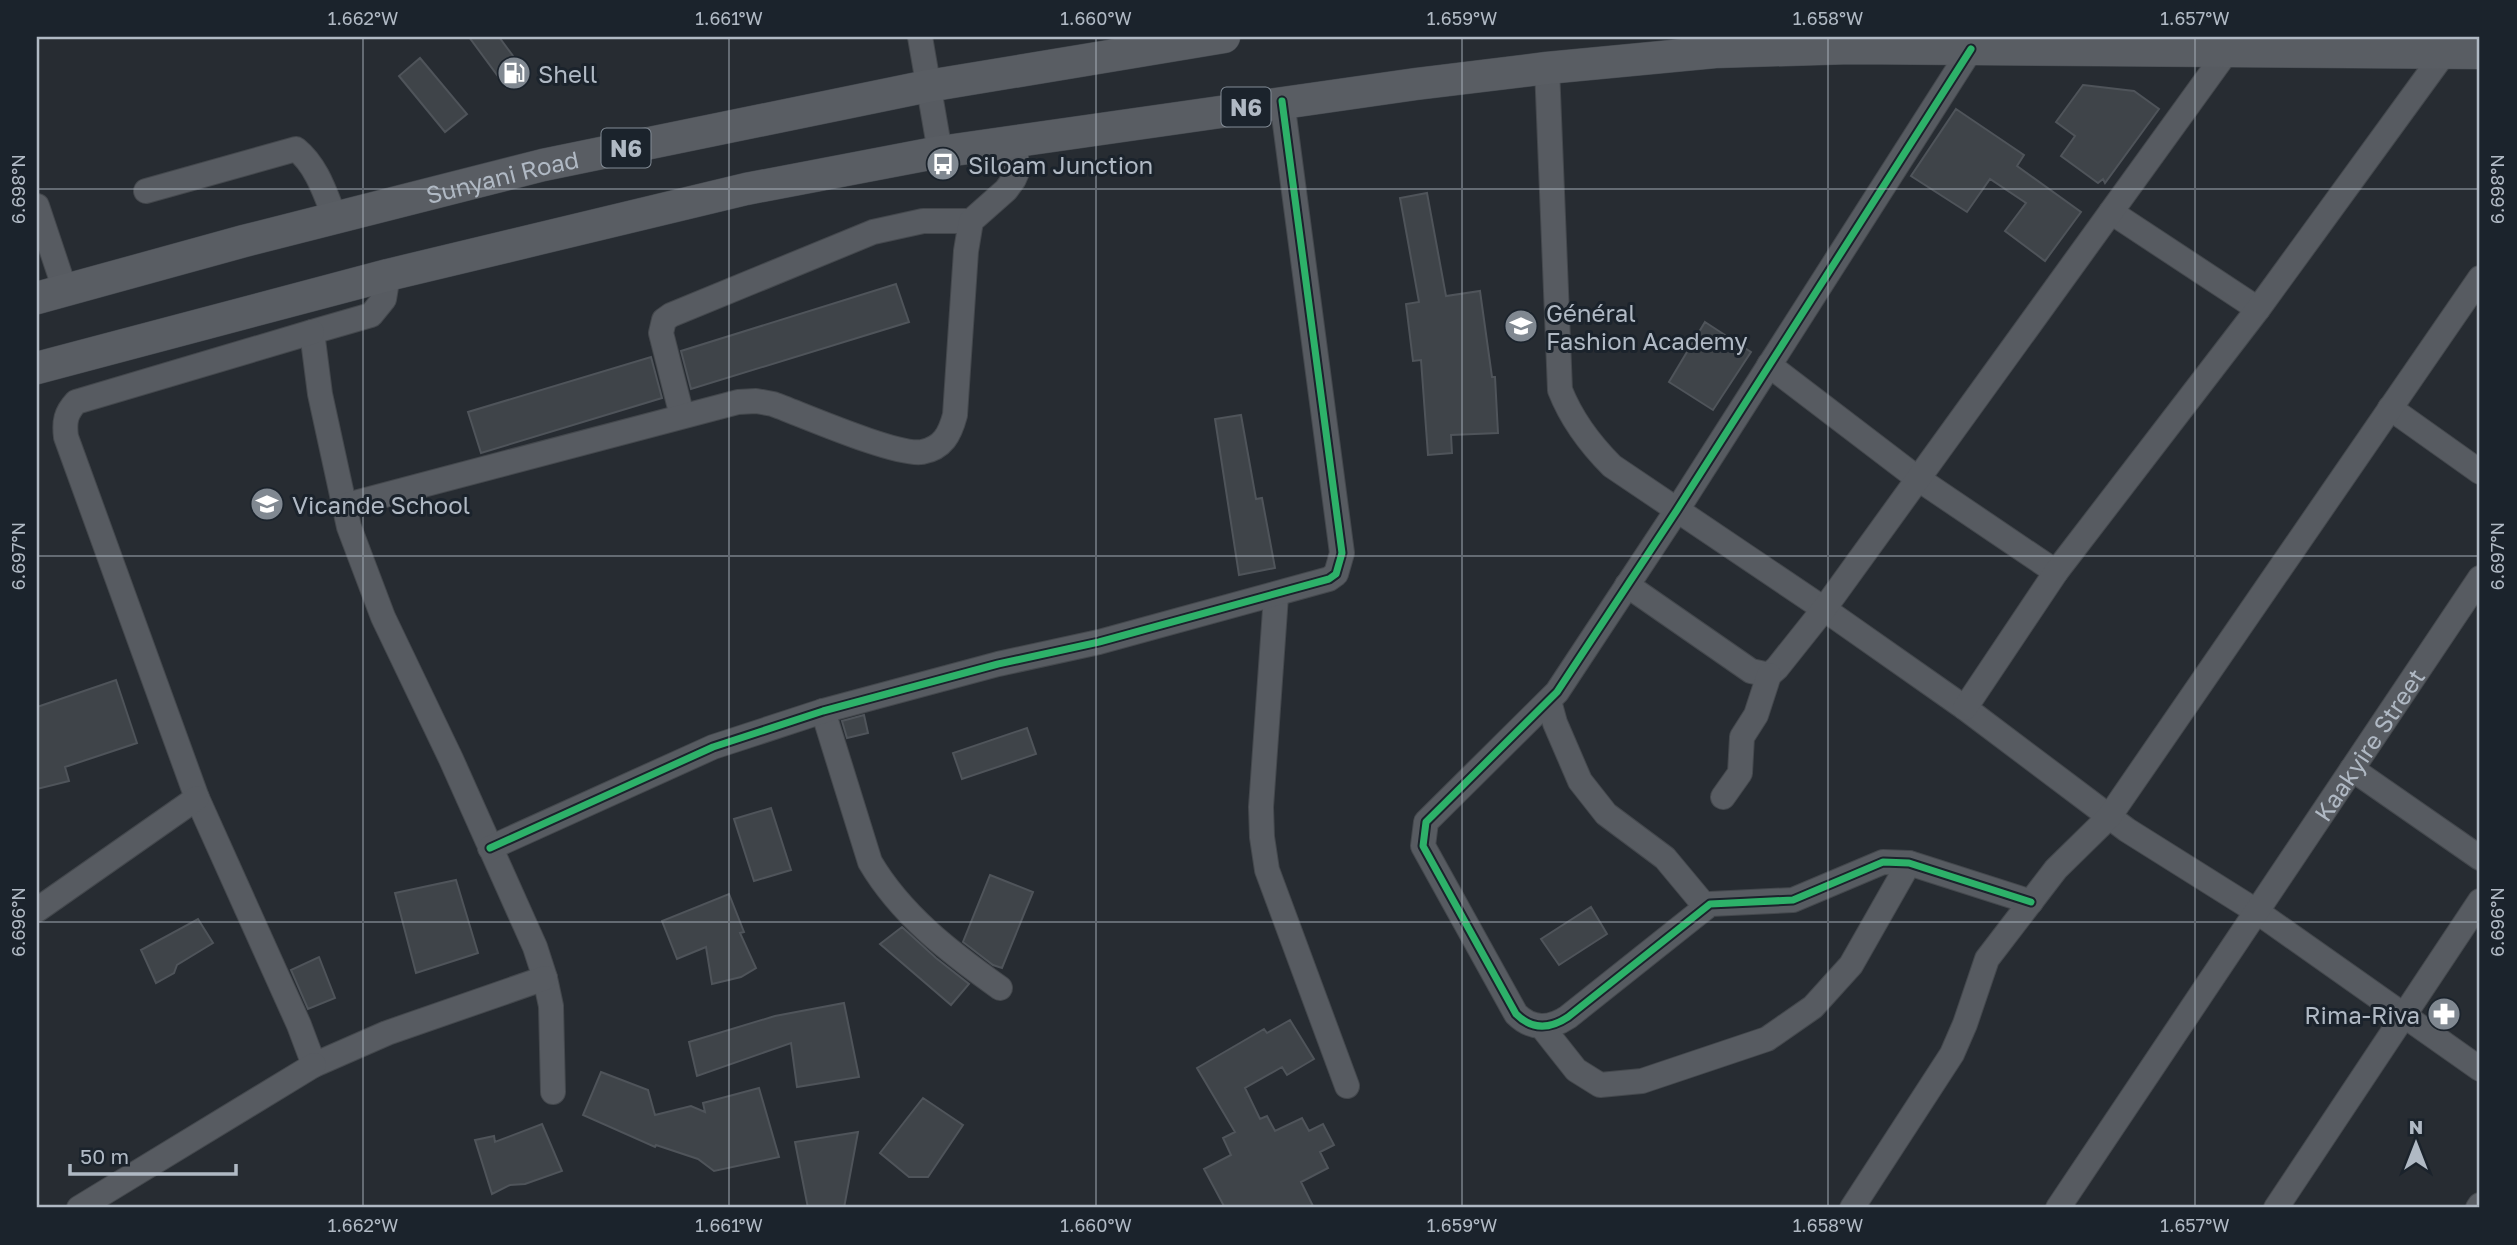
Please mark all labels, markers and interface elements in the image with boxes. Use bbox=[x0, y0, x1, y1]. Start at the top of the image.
text: 1.662°W bbox=[328, 7, 398, 29]
text: 1.661°W bbox=[695, 7, 763, 29]
text: 1.660°W bbox=[1060, 7, 1132, 29]
text: 1.659°W bbox=[1427, 7, 1497, 29]
text: 1.658°W bbox=[1793, 7, 1863, 29]
text: 1.657°W bbox=[2160, 7, 2230, 29]
fuel station icon: Shell bbox=[495, 54, 533, 92]
place label: Shell bbox=[538, 59, 597, 88]
road number: N6 bbox=[1222, 88, 1270, 127]
road number: N6 bbox=[602, 128, 650, 168]
street label: Sunyani Road bbox=[423, 144, 581, 209]
bus stop icon: Siloam Junction bbox=[924, 145, 962, 183]
place label: Siloam Junction bbox=[968, 150, 1153, 179]
text: 6.698°N bbox=[7, 154, 29, 224]
text: 6.698°N bbox=[2486, 154, 2508, 224]
place label: Général Fashion Academy bbox=[1546, 298, 1748, 355]
school or university icon: Général Fashion Academy bbox=[1502, 307, 1540, 345]
school or university icon: Vicande School bbox=[248, 485, 286, 523]
place label: Vicande School bbox=[292, 490, 470, 519]
text: 6.697°N bbox=[7, 522, 29, 590]
text: 6.697°N bbox=[2486, 522, 2508, 590]
street label: Kaakyire Street bbox=[2307, 663, 2430, 826]
text: 6.696°N bbox=[7, 887, 29, 957]
text: 6.696°N bbox=[2486, 887, 2508, 957]
pharmacy icon: Rima-Riva bbox=[2425, 995, 2463, 1033]
place label: Rima-Riva bbox=[2304, 1000, 2420, 1029]
north arrow bbox=[2380, 1108, 2450, 1178]
text: N bbox=[2409, 1115, 2423, 1138]
scale bar bbox=[70, 1133, 236, 1177]
text: 50 m bbox=[80, 1143, 129, 1169]
text: 1.662°W bbox=[328, 1214, 398, 1236]
text: 1.661°W bbox=[695, 1214, 763, 1236]
text: 1.660°W bbox=[1060, 1214, 1132, 1236]
text: 1.659°W bbox=[1427, 1214, 1497, 1236]
text: 1.658°W bbox=[1793, 1214, 1863, 1236]
text: 1.657°W bbox=[2160, 1214, 2230, 1236]

